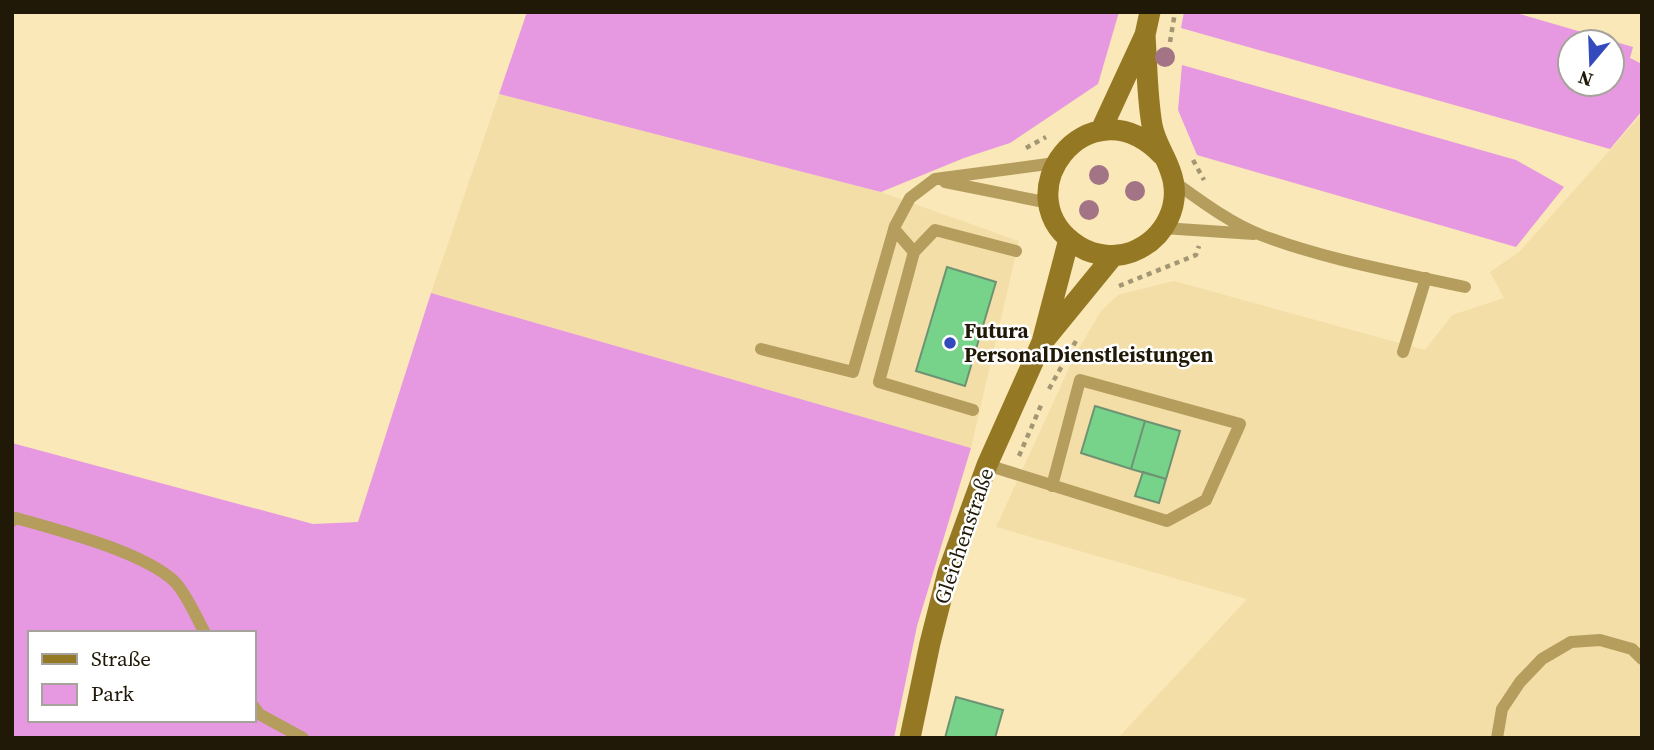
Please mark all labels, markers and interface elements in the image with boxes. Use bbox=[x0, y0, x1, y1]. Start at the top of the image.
north arrow bbox=[1556, 28, 1626, 98]
text: N bbox=[1575, 64, 1596, 94]
place label: Futura PersonalDienstleistungen bbox=[964, 316, 1213, 369]
marker: Futura PersonalDienstleistungen bbox=[942, 335, 958, 351]
street label: Gleichenstraße bbox=[927, 464, 1000, 608]
legend bbox=[28, 631, 256, 722]
text: Straße bbox=[91, 644, 151, 673]
text: Park bbox=[91, 679, 135, 708]

